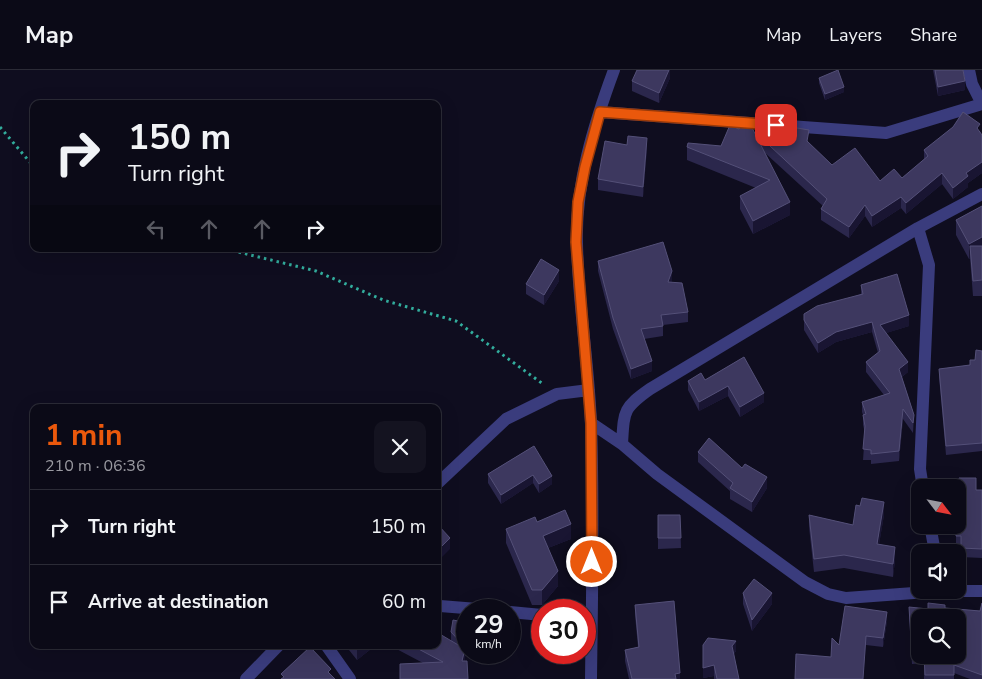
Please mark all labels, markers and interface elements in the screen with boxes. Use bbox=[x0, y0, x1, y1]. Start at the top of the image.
text: Map bbox=[25, 19, 73, 51]
text: Map bbox=[766, 23, 801, 47]
text: Layers bbox=[829, 23, 882, 47]
text: Share bbox=[910, 23, 957, 47]
pin bbox=[755, 104, 797, 146]
icon: arrive bbox=[762, 111, 790, 139]
text: 150 m bbox=[128, 114, 231, 161]
icon: right bbox=[45, 120, 110, 185]
text: Turn right bbox=[128, 159, 224, 189]
icon: left bbox=[142, 215, 170, 243]
icon: ahead bbox=[195, 215, 223, 243]
icon: ahead bbox=[248, 215, 276, 243]
icon: right bbox=[301, 215, 329, 243]
text: 1 min bbox=[45, 415, 123, 456]
button: close bbox=[374, 421, 426, 473]
text: 210 m · 06:36 bbox=[45, 455, 146, 477]
north arrow bbox=[911, 479, 966, 534]
map controls bbox=[911, 479, 966, 664]
icon: right bbox=[45, 513, 73, 541]
text: Turn right bbox=[88, 514, 175, 540]
text: 150 m bbox=[371, 514, 426, 540]
position arrow bbox=[565, 535, 617, 587]
button: sound bbox=[911, 544, 966, 599]
icon: arrive bbox=[45, 588, 73, 616]
text: Arrive at destination bbox=[88, 589, 269, 615]
text: 60 m bbox=[382, 589, 426, 615]
speed limit sign: 30 bbox=[531, 599, 596, 664]
text: 29 bbox=[473, 608, 504, 642]
button: search bbox=[911, 609, 966, 664]
text: km/h bbox=[475, 636, 502, 652]

